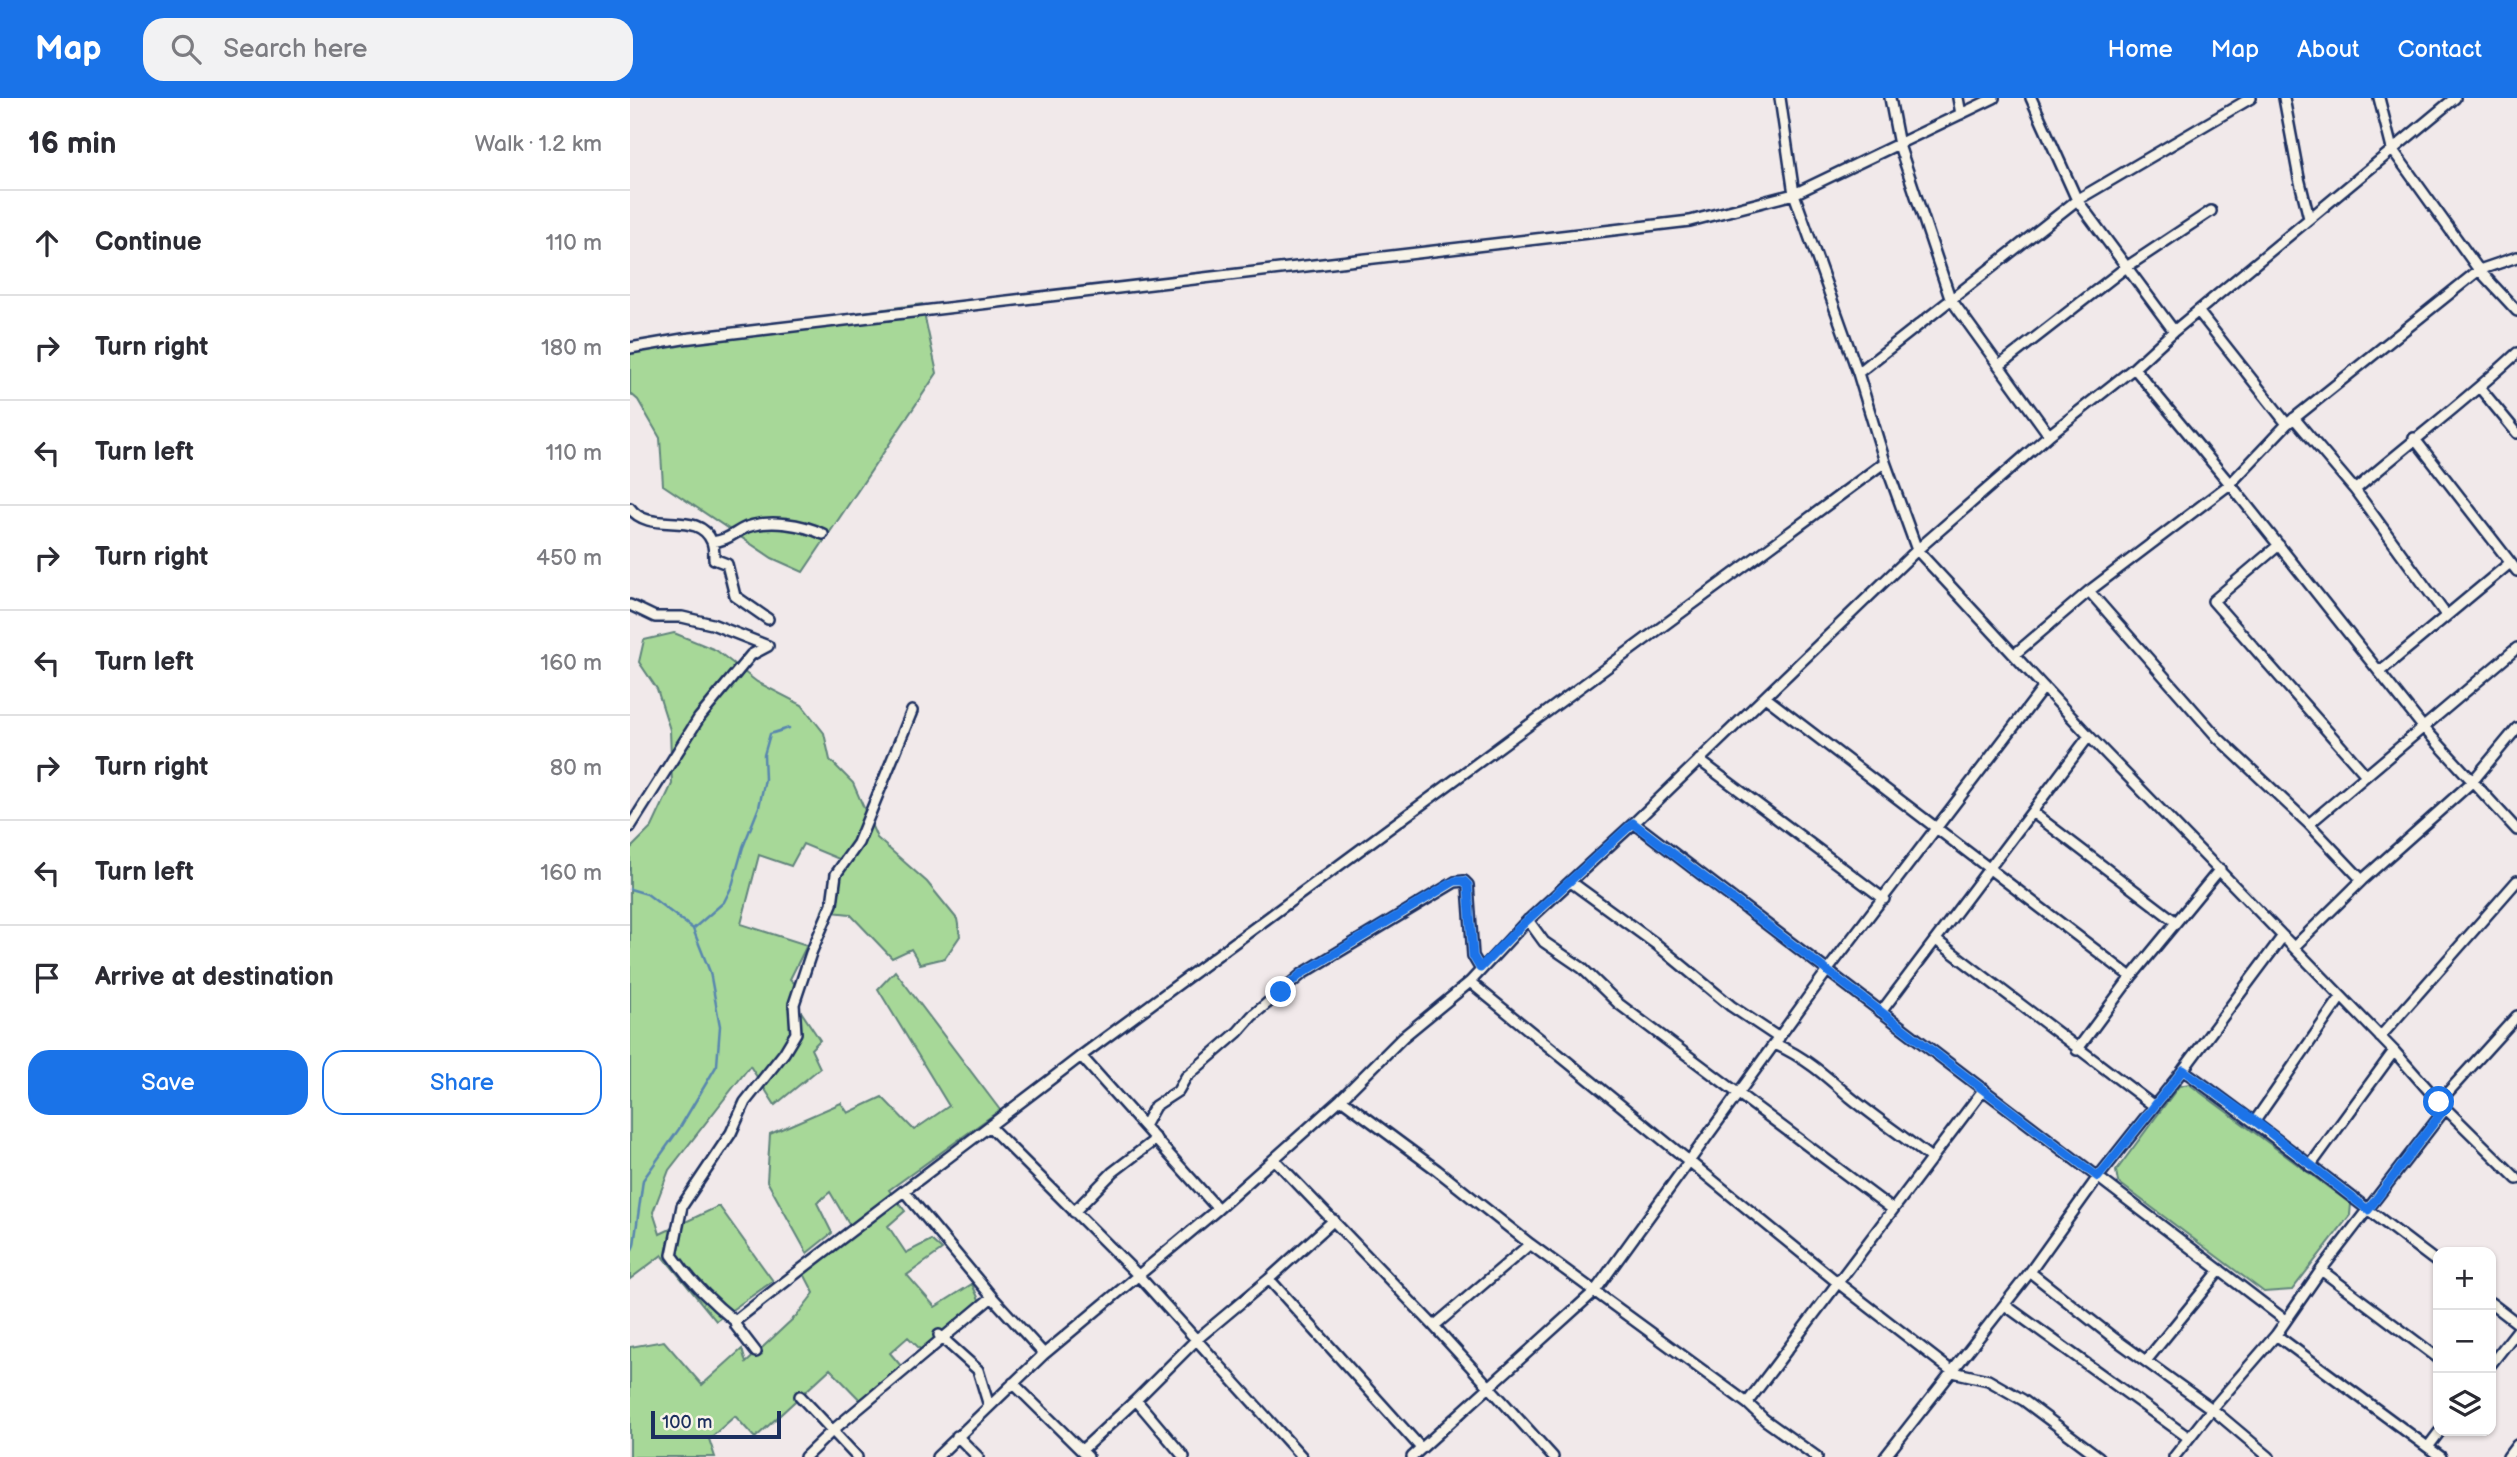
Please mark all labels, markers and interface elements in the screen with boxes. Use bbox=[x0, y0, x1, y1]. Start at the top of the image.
search box bbox=[143, 18, 633, 81]
text: Map bbox=[35, 29, 101, 69]
icon: search bbox=[167, 30, 205, 68]
text: Search here bbox=[223, 34, 367, 65]
text: Home bbox=[2108, 35, 2173, 64]
text: Map bbox=[2211, 35, 2259, 64]
text: About bbox=[2297, 35, 2359, 64]
text: Contact bbox=[2397, 35, 2482, 64]
text: 16 min bbox=[28, 126, 117, 162]
text: Walk · 1.2 km bbox=[474, 130, 602, 158]
icon: ahead bbox=[28, 224, 66, 262]
text: Continue bbox=[95, 227, 202, 258]
text: 110 m bbox=[545, 229, 602, 257]
icon: right bbox=[28, 329, 66, 367]
text: Turn right bbox=[95, 332, 208, 363]
text: 180 m bbox=[541, 334, 602, 362]
icon: left bbox=[28, 434, 66, 472]
text: Turn left bbox=[95, 437, 194, 468]
text: 110 m bbox=[545, 439, 602, 467]
icon: right bbox=[28, 539, 66, 577]
text: Turn right bbox=[95, 542, 208, 573]
text: 450 m bbox=[536, 544, 602, 572]
icon: left bbox=[28, 644, 66, 682]
text: Turn left bbox=[95, 647, 194, 678]
text: 160 m bbox=[540, 649, 602, 677]
icon: right bbox=[28, 749, 66, 787]
text: Turn right bbox=[95, 752, 208, 783]
text: 80 m bbox=[550, 754, 602, 782]
icon: left bbox=[28, 854, 66, 892]
text: Turn left bbox=[95, 857, 194, 888]
text: 160 m bbox=[540, 859, 602, 887]
icon: arrive bbox=[28, 959, 66, 997]
text: Arrive at destination bbox=[95, 962, 334, 993]
route end bbox=[1265, 976, 1296, 1007]
button: Save bbox=[28, 1050, 308, 1115]
button: Share bbox=[322, 1050, 602, 1115]
route start bbox=[2423, 1086, 2454, 1117]
map controls bbox=[2433, 1247, 2496, 1436]
button: + bbox=[2433, 1247, 2496, 1310]
button: − bbox=[2433, 1310, 2496, 1373]
button: layers bbox=[2433, 1373, 2496, 1436]
scale bar bbox=[651, 1408, 780, 1440]
text: 100 m bbox=[662, 1411, 713, 1434]

